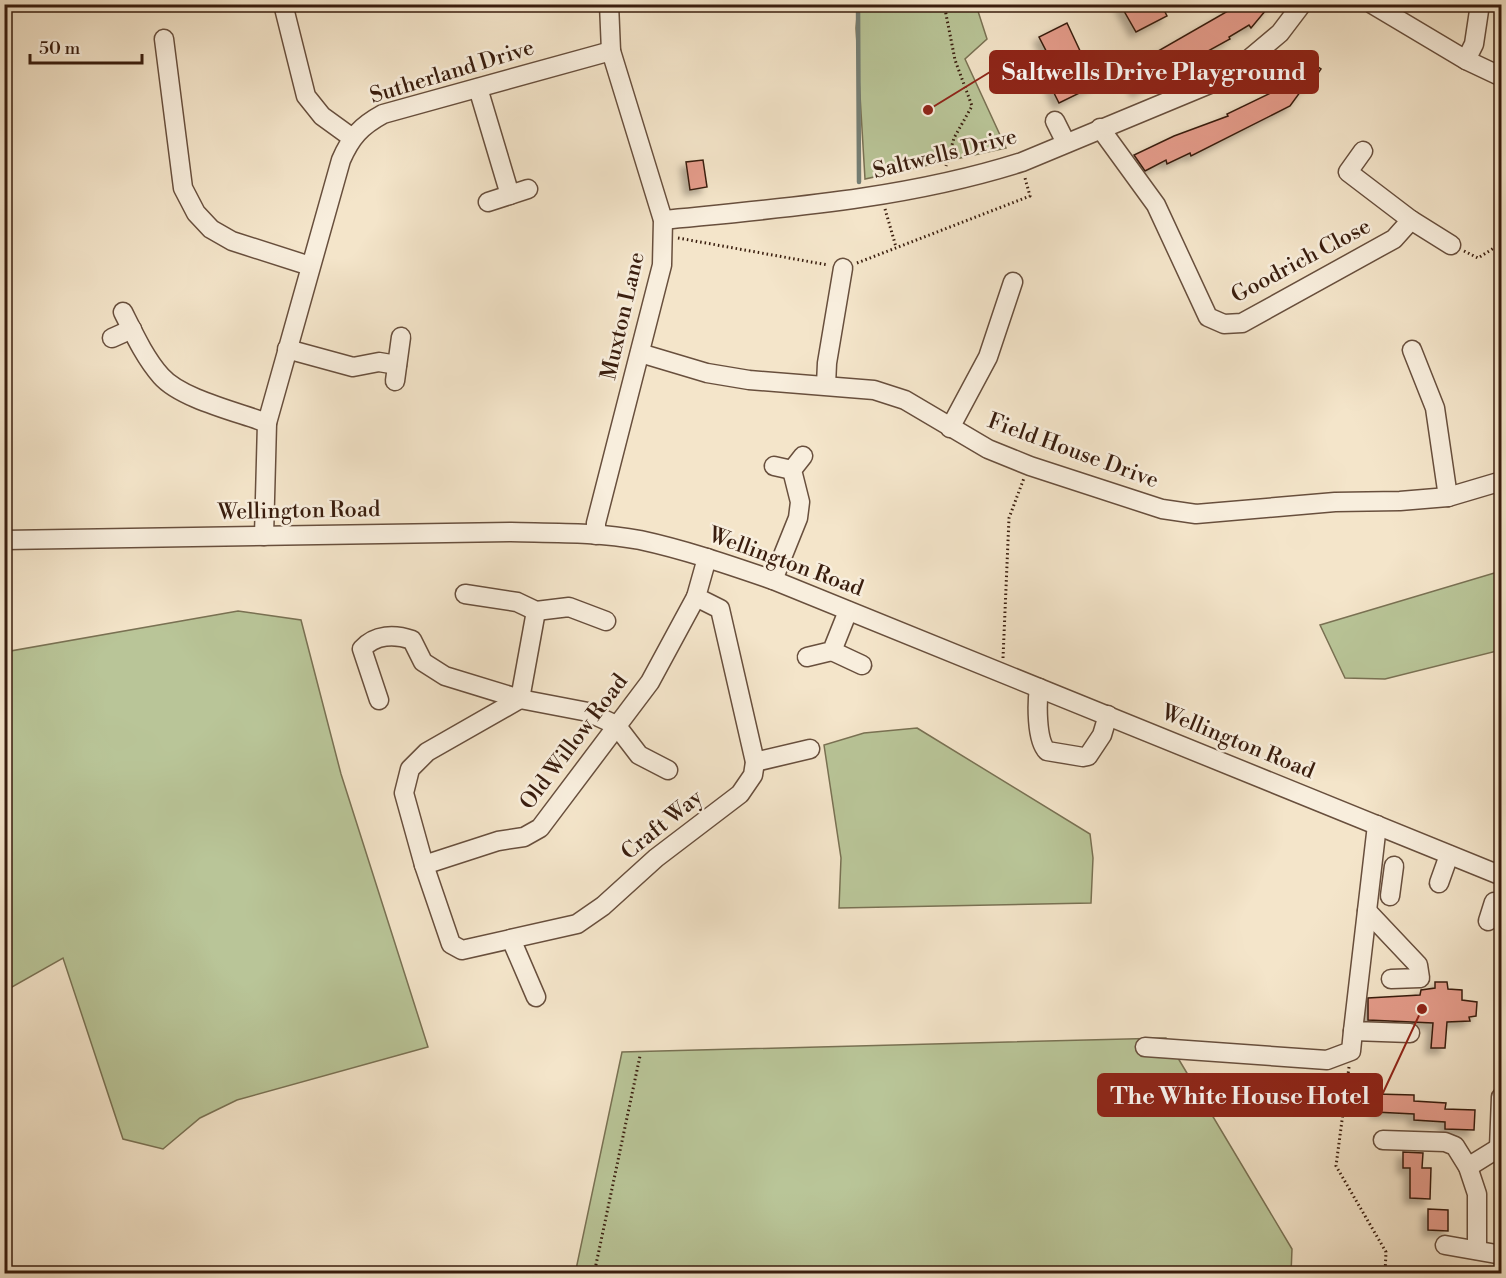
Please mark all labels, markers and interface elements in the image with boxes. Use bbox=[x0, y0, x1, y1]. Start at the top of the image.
scale bar bbox=[30, 27, 142, 65]
street label: Sutherland Drive bbox=[367, 34, 537, 110]
text: 50 m bbox=[39, 37, 81, 60]
callout: Saltwells Drive Playground bbox=[990, 51, 1318, 93]
text: Saltwells Drive Playground bbox=[1002, 58, 1306, 88]
street label: Saltwells Drive bbox=[870, 123, 1020, 185]
street label: Goodrich Close bbox=[1227, 213, 1375, 309]
street label: Muxton Lane bbox=[595, 249, 651, 383]
street label: Field House Drive bbox=[984, 408, 1162, 494]
street label: Wellington Road bbox=[216, 496, 381, 526]
street label: Wellington Road bbox=[704, 521, 868, 603]
street label: Old Willow Road bbox=[514, 668, 634, 815]
street label: Wellington Road bbox=[1156, 699, 1319, 785]
street label: Craft Way bbox=[616, 784, 708, 866]
callout: The White House Hotel bbox=[1098, 1074, 1382, 1116]
text: The White House Hotel bbox=[1110, 1082, 1370, 1112]

